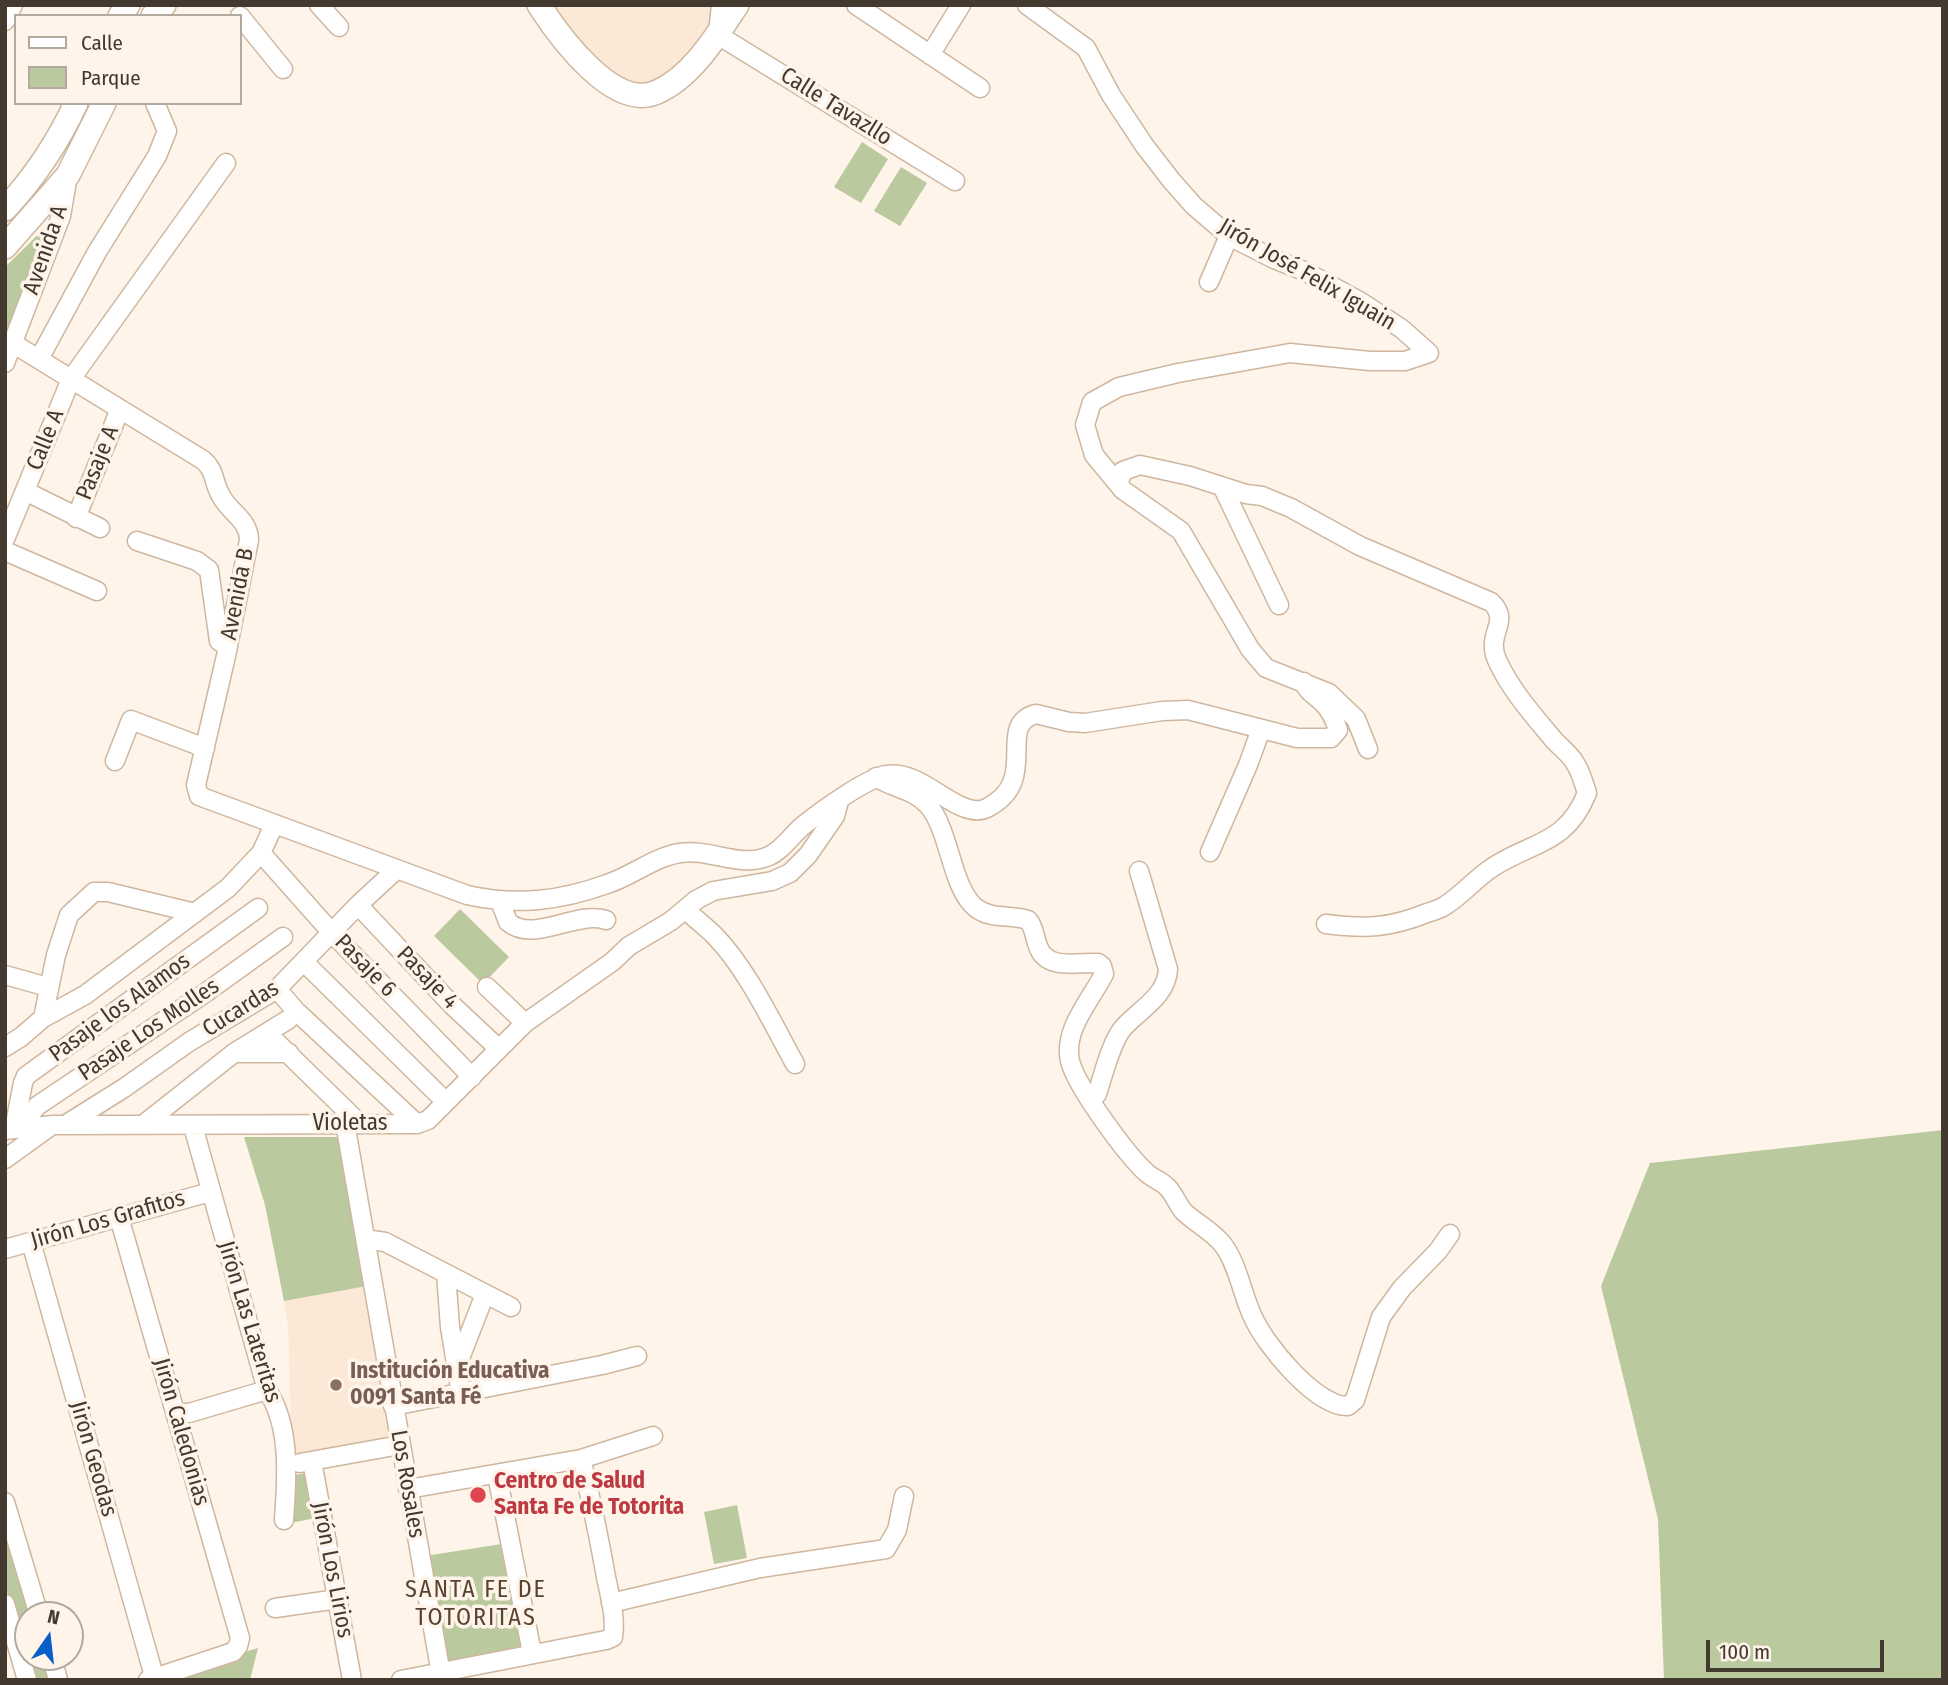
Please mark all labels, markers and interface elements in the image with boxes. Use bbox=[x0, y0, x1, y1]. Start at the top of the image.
legend bbox=[14, 14, 242, 105]
text: Calle bbox=[81, 30, 123, 56]
street label: Calle Tavazllo bbox=[775, 62, 897, 152]
text: Parque bbox=[81, 65, 141, 91]
street label: Avenida A bbox=[18, 202, 74, 298]
street label: Jirón José Felix Iguain bbox=[1214, 213, 1400, 337]
street label: Calle A bbox=[21, 405, 71, 475]
street label: Pasaje A bbox=[71, 422, 125, 504]
street label: Avenida B bbox=[216, 546, 260, 642]
street label: Pasaje 6 bbox=[328, 929, 402, 1003]
street label: Pasaje 4 bbox=[391, 941, 463, 1015]
street label: Pasaje los Alamos bbox=[44, 948, 196, 1068]
street label: Pasaje Los Molles bbox=[73, 973, 225, 1087]
street label: Cucardas bbox=[198, 975, 284, 1043]
street label: Violetas bbox=[312, 1110, 388, 1138]
street label: Jirón Los Grafitos bbox=[28, 1185, 188, 1255]
street label: Jirón Las Lateritas bbox=[211, 1238, 287, 1406]
street label: Jirón Caledonias bbox=[147, 1355, 215, 1509]
place label: Institución Educativa 0091 Santa Fé bbox=[350, 1358, 550, 1412]
marker: Institución Educativa 0091 Santa Fé bbox=[328, 1377, 344, 1393]
street label: Jirón Geodas bbox=[63, 1398, 123, 1520]
street label: Los Rosales bbox=[384, 1428, 430, 1540]
place label: Centro de Salud Santa Fe de Totorita bbox=[494, 1468, 684, 1522]
marker: Centro de Salud Santa Fe de Totorita bbox=[468, 1485, 488, 1505]
street label: Jirón Los Lirios bbox=[305, 1500, 359, 1640]
district label: SANTA FE DE TOTORITAS bbox=[406, 1576, 546, 1632]
north arrow bbox=[14, 1601, 84, 1671]
text: N bbox=[45, 1605, 62, 1630]
scale bar bbox=[1710, 1626, 1888, 1670]
text: 100 m bbox=[1719, 1639, 1770, 1665]

